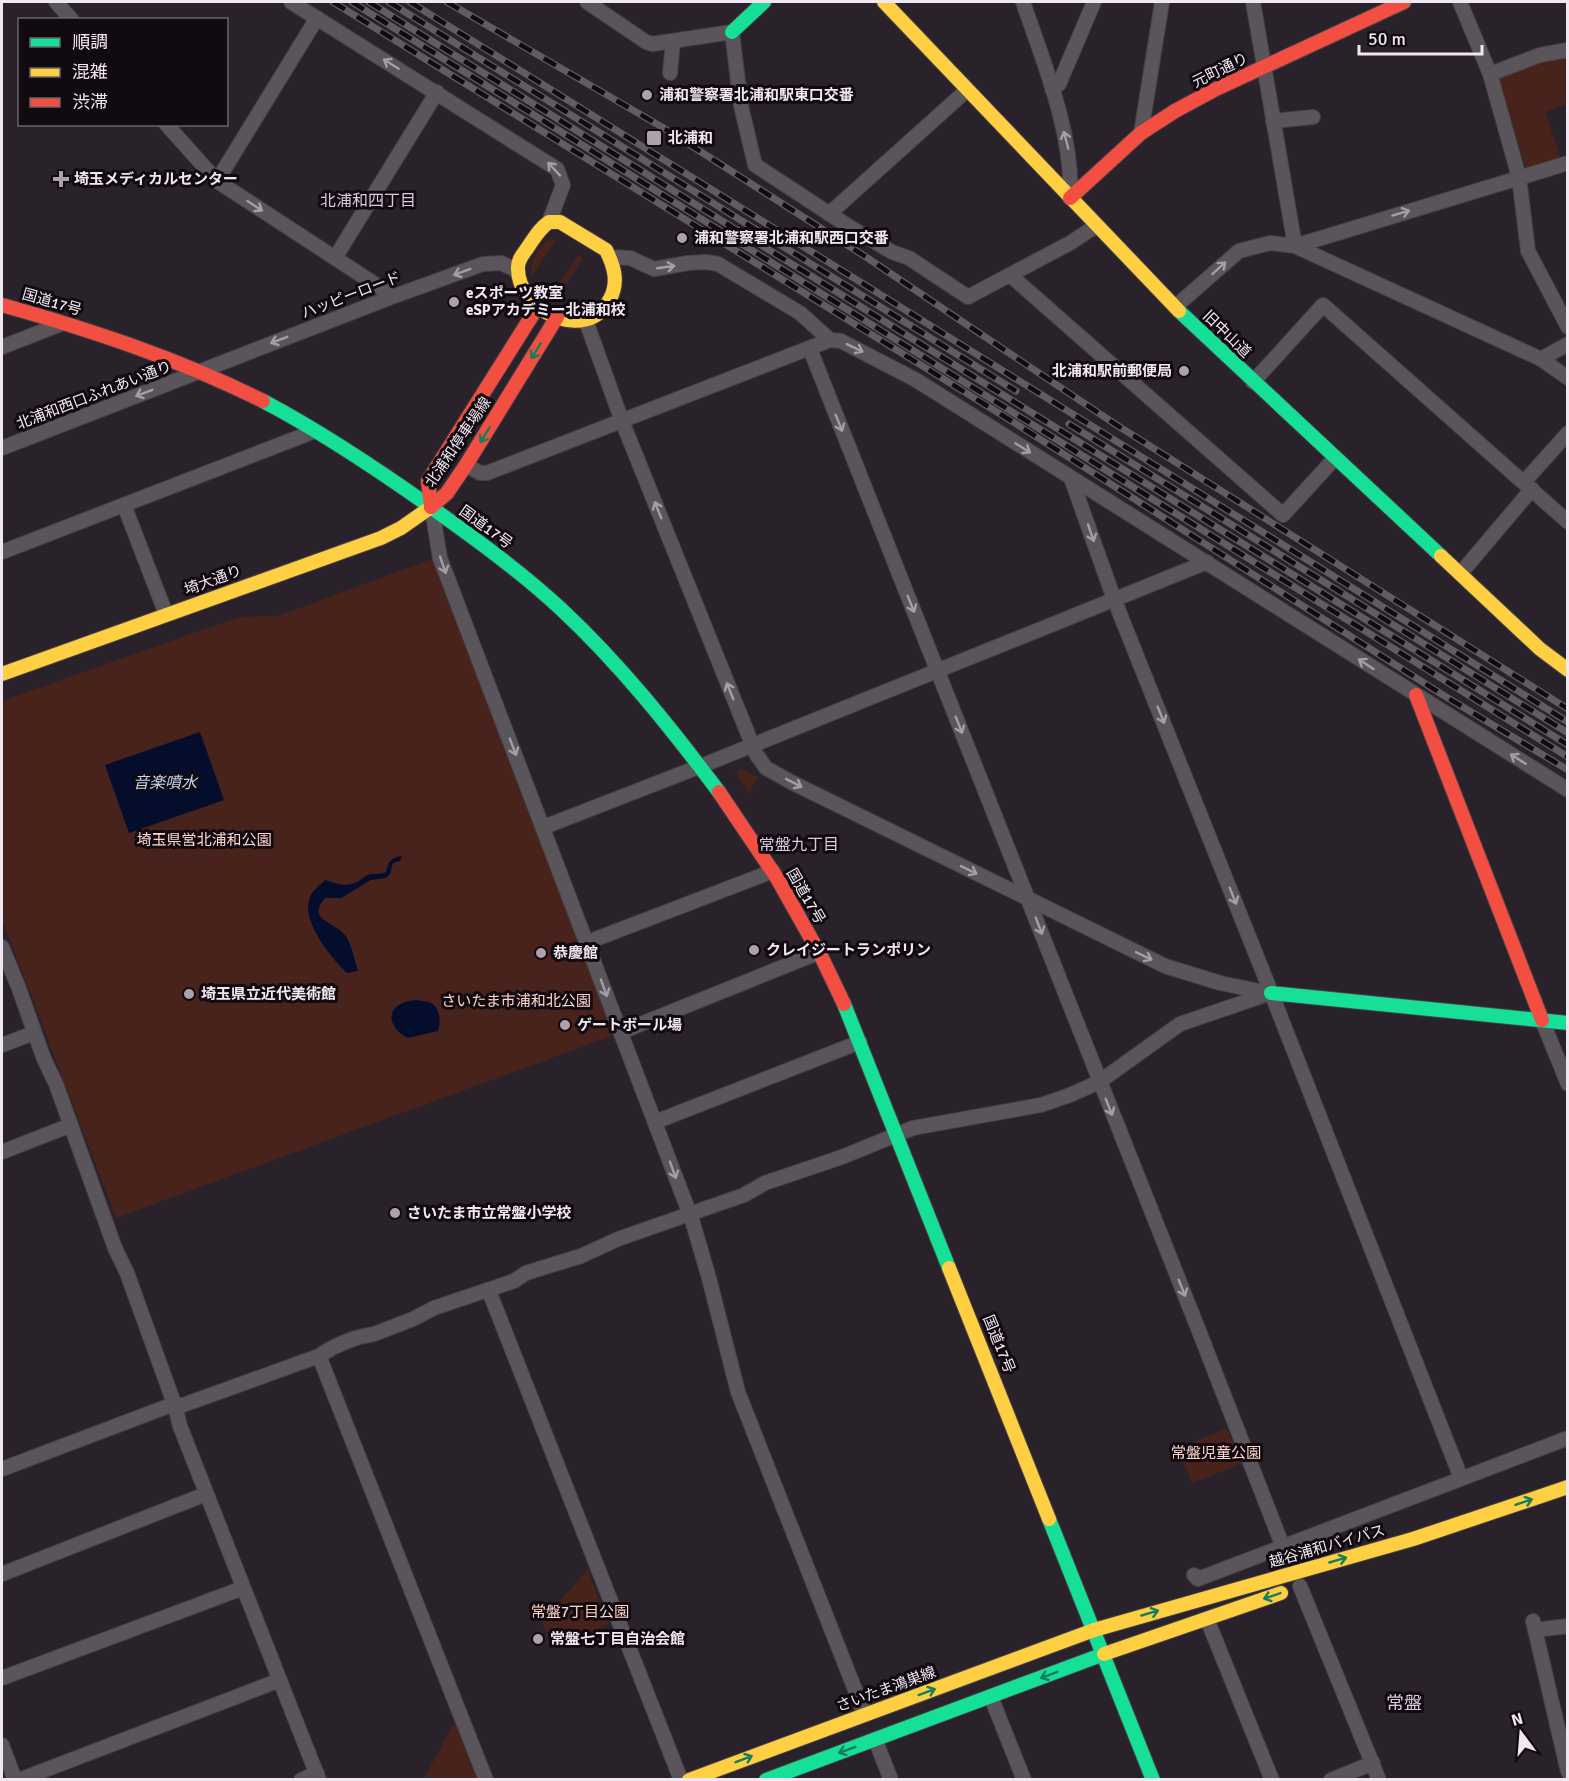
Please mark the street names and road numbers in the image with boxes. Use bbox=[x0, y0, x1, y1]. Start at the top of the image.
street label: 元町通り bbox=[1189, 49, 1251, 91]
street label: ハッピーロード bbox=[299, 268, 403, 322]
street label: 国道17号 bbox=[20, 285, 84, 319]
street label: 旧中山道 bbox=[1199, 307, 1255, 361]
street label: 北浦和西口ふれあい通り bbox=[14, 357, 174, 433]
street label: 北浦和停車場線 bbox=[421, 393, 495, 491]
street label: 国道17号 bbox=[456, 502, 516, 552]
street label: 埼大通り bbox=[182, 561, 244, 599]
street label: 国道17号 bbox=[783, 865, 829, 927]
street label: 国道17号 bbox=[979, 1312, 1019, 1376]
street label: 越谷浦和バイパス bbox=[1266, 1521, 1387, 1571]
street label: さいたま鴻巣線 bbox=[834, 1663, 938, 1715]

